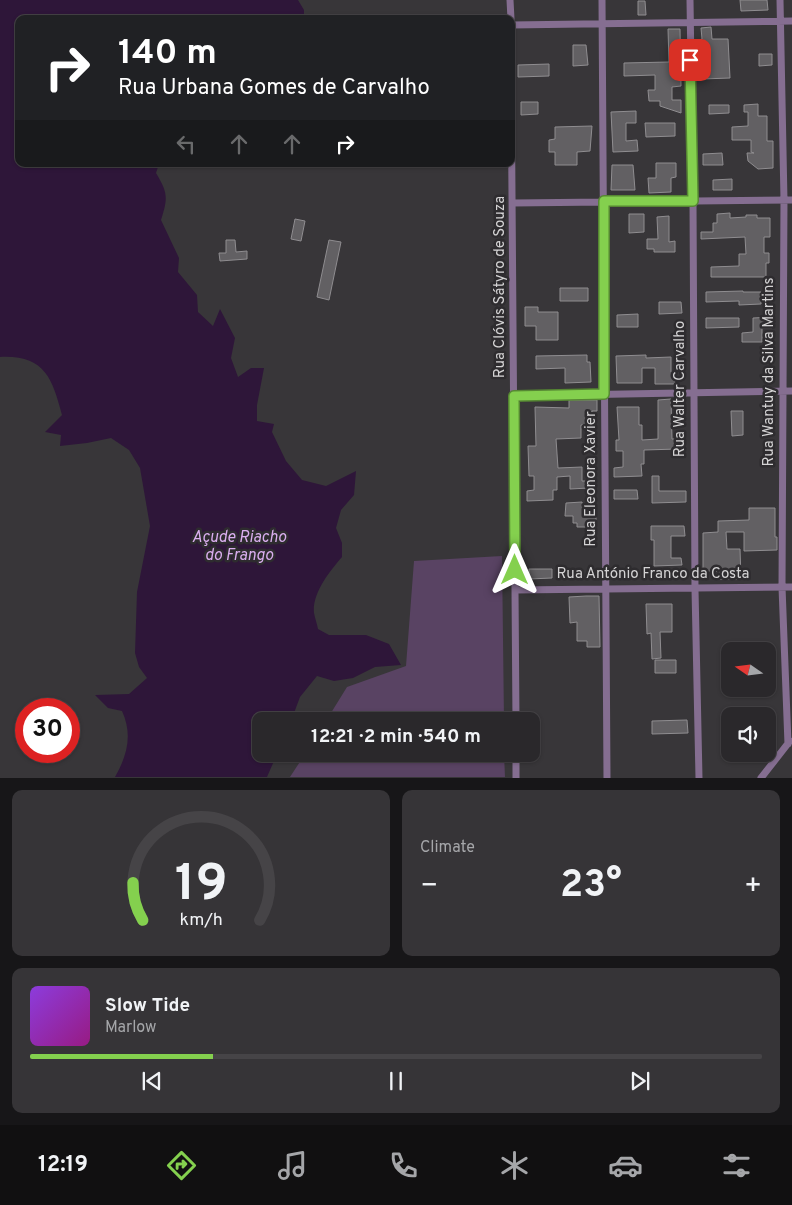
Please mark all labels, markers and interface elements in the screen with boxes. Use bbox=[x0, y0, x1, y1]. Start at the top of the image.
text: 140 m bbox=[118, 32, 217, 76]
icon: right bbox=[35, 35, 100, 100]
pin bbox=[669, 39, 711, 81]
icon: arrive bbox=[676, 46, 704, 74]
text: Rua Urbana Gomes de Carvalho bbox=[118, 75, 430, 102]
icon: left bbox=[172, 130, 200, 158]
icon: ahead bbox=[225, 130, 253, 158]
icon: ahead bbox=[278, 130, 306, 158]
icon: right bbox=[331, 130, 359, 158]
street label: Rua Clóvis Sátyro de Souza bbox=[491, 196, 510, 378]
street label: Rua Wantuy da Silva Martins bbox=[760, 277, 779, 467]
street label: Rua Walter Carvalho bbox=[671, 321, 690, 457]
street label: Rua Eleonora Xavier bbox=[582, 411, 601, 547]
water label: Açude Riacho do Frango bbox=[192, 528, 287, 566]
position arrow bbox=[488, 543, 540, 595]
street label: Rua António Franco da Costa bbox=[557, 565, 749, 584]
north arrow bbox=[721, 642, 776, 698]
map controls bbox=[721, 642, 776, 762]
speed limit sign: 30 bbox=[15, 698, 80, 763]
button: sound bbox=[721, 707, 776, 762]
text: 12:21 · 2 min · 540 m bbox=[311, 725, 481, 749]
text: Climate bbox=[420, 838, 475, 858]
text: 19 bbox=[175, 853, 227, 919]
text: 23° bbox=[560, 862, 622, 911]
text: − bbox=[420, 869, 438, 905]
text: + bbox=[744, 869, 762, 905]
text: km/h bbox=[179, 909, 223, 932]
text: Slow Tide bbox=[105, 994, 190, 1018]
text: Marlow bbox=[105, 1018, 157, 1038]
icon: previous bbox=[138, 1067, 166, 1095]
icon: pause bbox=[382, 1067, 410, 1095]
icon: next bbox=[626, 1067, 654, 1095]
icon: directions bbox=[164, 1148, 199, 1183]
icon: music bbox=[275, 1148, 310, 1183]
icon: phone bbox=[386, 1148, 421, 1183]
icon: climate bbox=[497, 1148, 532, 1183]
icon: car bbox=[608, 1148, 643, 1183]
icon: filters bbox=[719, 1148, 754, 1183]
text: 12:19 bbox=[38, 1152, 88, 1179]

